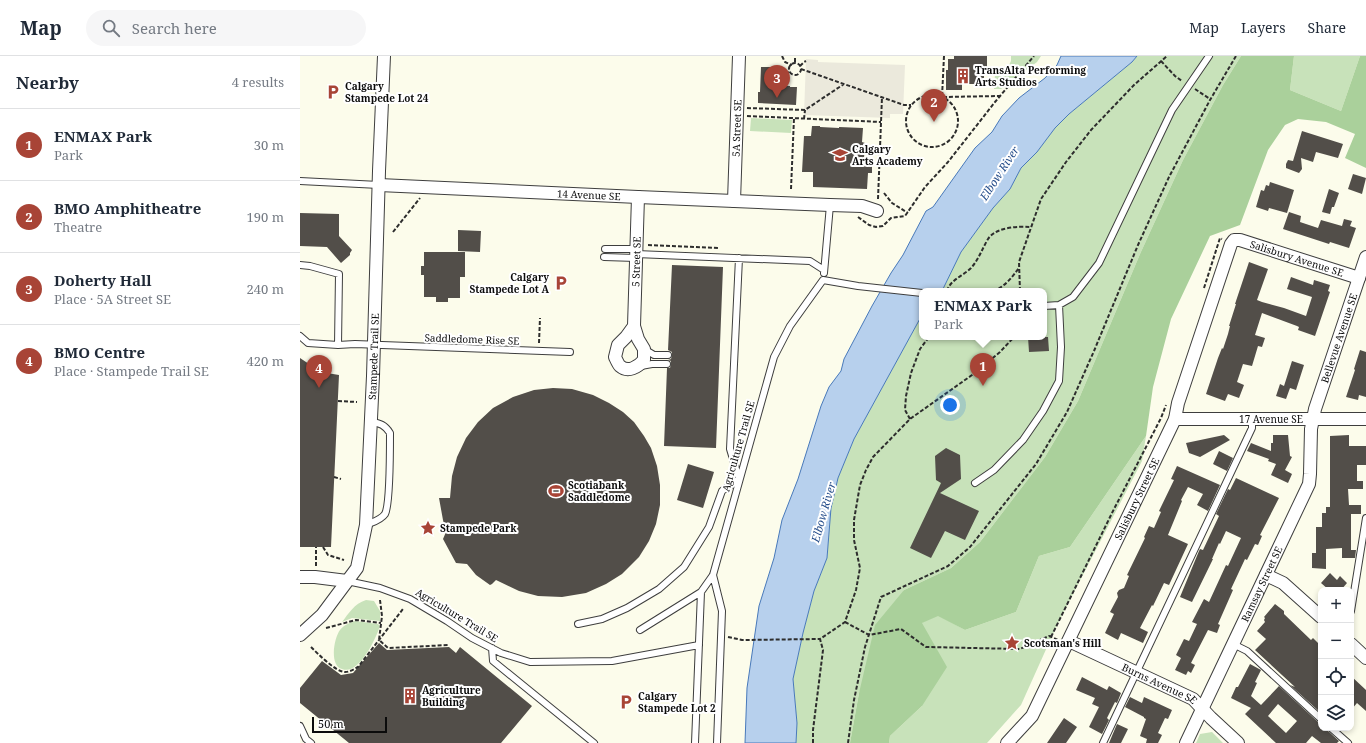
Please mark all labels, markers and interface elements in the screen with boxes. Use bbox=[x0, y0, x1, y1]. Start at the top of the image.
search box bbox=[86, 10, 366, 46]
text: Map bbox=[20, 15, 62, 41]
icon: search bbox=[100, 17, 122, 39]
text: Search here bbox=[132, 18, 217, 38]
text: Map bbox=[1189, 18, 1219, 37]
text: Layers bbox=[1241, 18, 1286, 37]
text: Share bbox=[1308, 18, 1346, 37]
place label: TransAlta Performing Arts Studios bbox=[975, 63, 1087, 89]
pin: 3 bbox=[764, 65, 790, 98]
building icon: TransAlta Performing Arts Studios bbox=[954, 67, 972, 85]
text: Nearby bbox=[16, 71, 79, 94]
text: 4 results bbox=[232, 73, 284, 91]
place label: Calgary Stampede Lot 24 bbox=[345, 79, 429, 105]
parking icon: Calgary Stampede Lot 24 bbox=[324, 83, 342, 101]
pin: 2 bbox=[921, 89, 947, 122]
street label: 5A Street SE bbox=[729, 99, 745, 157]
text: ENMAX Park bbox=[54, 126, 152, 146]
text: 1 bbox=[25, 136, 33, 154]
text: 30 m bbox=[254, 136, 284, 154]
place label: Calgary Arts Academy bbox=[852, 142, 923, 168]
water label: Elbow River bbox=[975, 142, 1023, 204]
text: Park bbox=[54, 146, 83, 164]
school or university icon: Calgary Arts Academy bbox=[831, 146, 849, 164]
street label: 14 Avenue SE bbox=[557, 186, 621, 203]
text: BMO Amphitheatre bbox=[54, 198, 201, 218]
text: 2 bbox=[25, 208, 33, 226]
text: 190 m bbox=[247, 208, 284, 226]
text: Theatre bbox=[54, 218, 102, 236]
street label: 5 Street SE bbox=[628, 236, 644, 287]
street label: Salisbury Avenue SE bbox=[1248, 237, 1345, 280]
text: Doherty Hall bbox=[54, 270, 152, 290]
place label: Calgary Stampede Lot A bbox=[469, 270, 549, 296]
parking icon: Calgary Stampede Lot A bbox=[552, 274, 570, 292]
text: 3 bbox=[25, 280, 33, 298]
text: 240 m bbox=[247, 280, 284, 298]
popup bbox=[919, 288, 1047, 340]
text: Place · 5A Street SE bbox=[54, 290, 171, 308]
street label: Bellevue Avenue SE bbox=[1317, 291, 1360, 385]
text: ENMAX Park bbox=[934, 295, 1032, 315]
street label: Stampede Trail SE bbox=[365, 313, 382, 400]
text: Park bbox=[934, 315, 963, 333]
street label: Saddledome Rise SE bbox=[424, 330, 520, 348]
text: BMO Centre bbox=[54, 342, 145, 362]
text: 4 bbox=[25, 352, 33, 370]
text: 420 m bbox=[247, 352, 284, 370]
pin: 1 bbox=[970, 353, 996, 386]
pin: 4 bbox=[306, 355, 332, 388]
text: Place · Stampede Trail SE bbox=[54, 362, 209, 380]
your location bbox=[940, 395, 960, 415]
street label: Agriculture Trail SE bbox=[718, 399, 758, 493]
street label: 17 Avenue SE bbox=[1239, 412, 1303, 426]
street label: Salisbury Street SE bbox=[1111, 455, 1162, 542]
place label: Scotiabank Saddledome bbox=[568, 478, 630, 504]
water label: Elbow River bbox=[807, 479, 839, 545]
sports icon: Scotiabank Saddledome bbox=[547, 482, 565, 500]
place icon: Stampede Park bbox=[419, 519, 437, 537]
place label: Stampede Park bbox=[440, 521, 517, 535]
street label: Ramsay Street SE bbox=[1238, 544, 1285, 624]
street label: Agriculture Trail SE bbox=[413, 585, 501, 645]
map controls bbox=[1318, 587, 1354, 731]
button: + bbox=[1318, 587, 1354, 623]
button: − bbox=[1318, 623, 1354, 659]
place icon: Scotsman's Hill bbox=[1003, 634, 1021, 652]
place label: Scotsman's Hill bbox=[1024, 636, 1102, 650]
button: locate bbox=[1318, 659, 1354, 695]
street label: Burns Avenue SE bbox=[1120, 660, 1201, 707]
place label: Agriculture Building bbox=[422, 683, 481, 709]
building icon: Agriculture Building bbox=[401, 687, 419, 705]
place label: Calgary Stampede Lot 2 bbox=[638, 689, 716, 715]
parking icon: Calgary Stampede Lot 2 bbox=[617, 693, 635, 711]
button: layers bbox=[1318, 695, 1354, 731]
scale bar bbox=[312, 715, 387, 734]
text: 50 m bbox=[318, 716, 344, 731]

